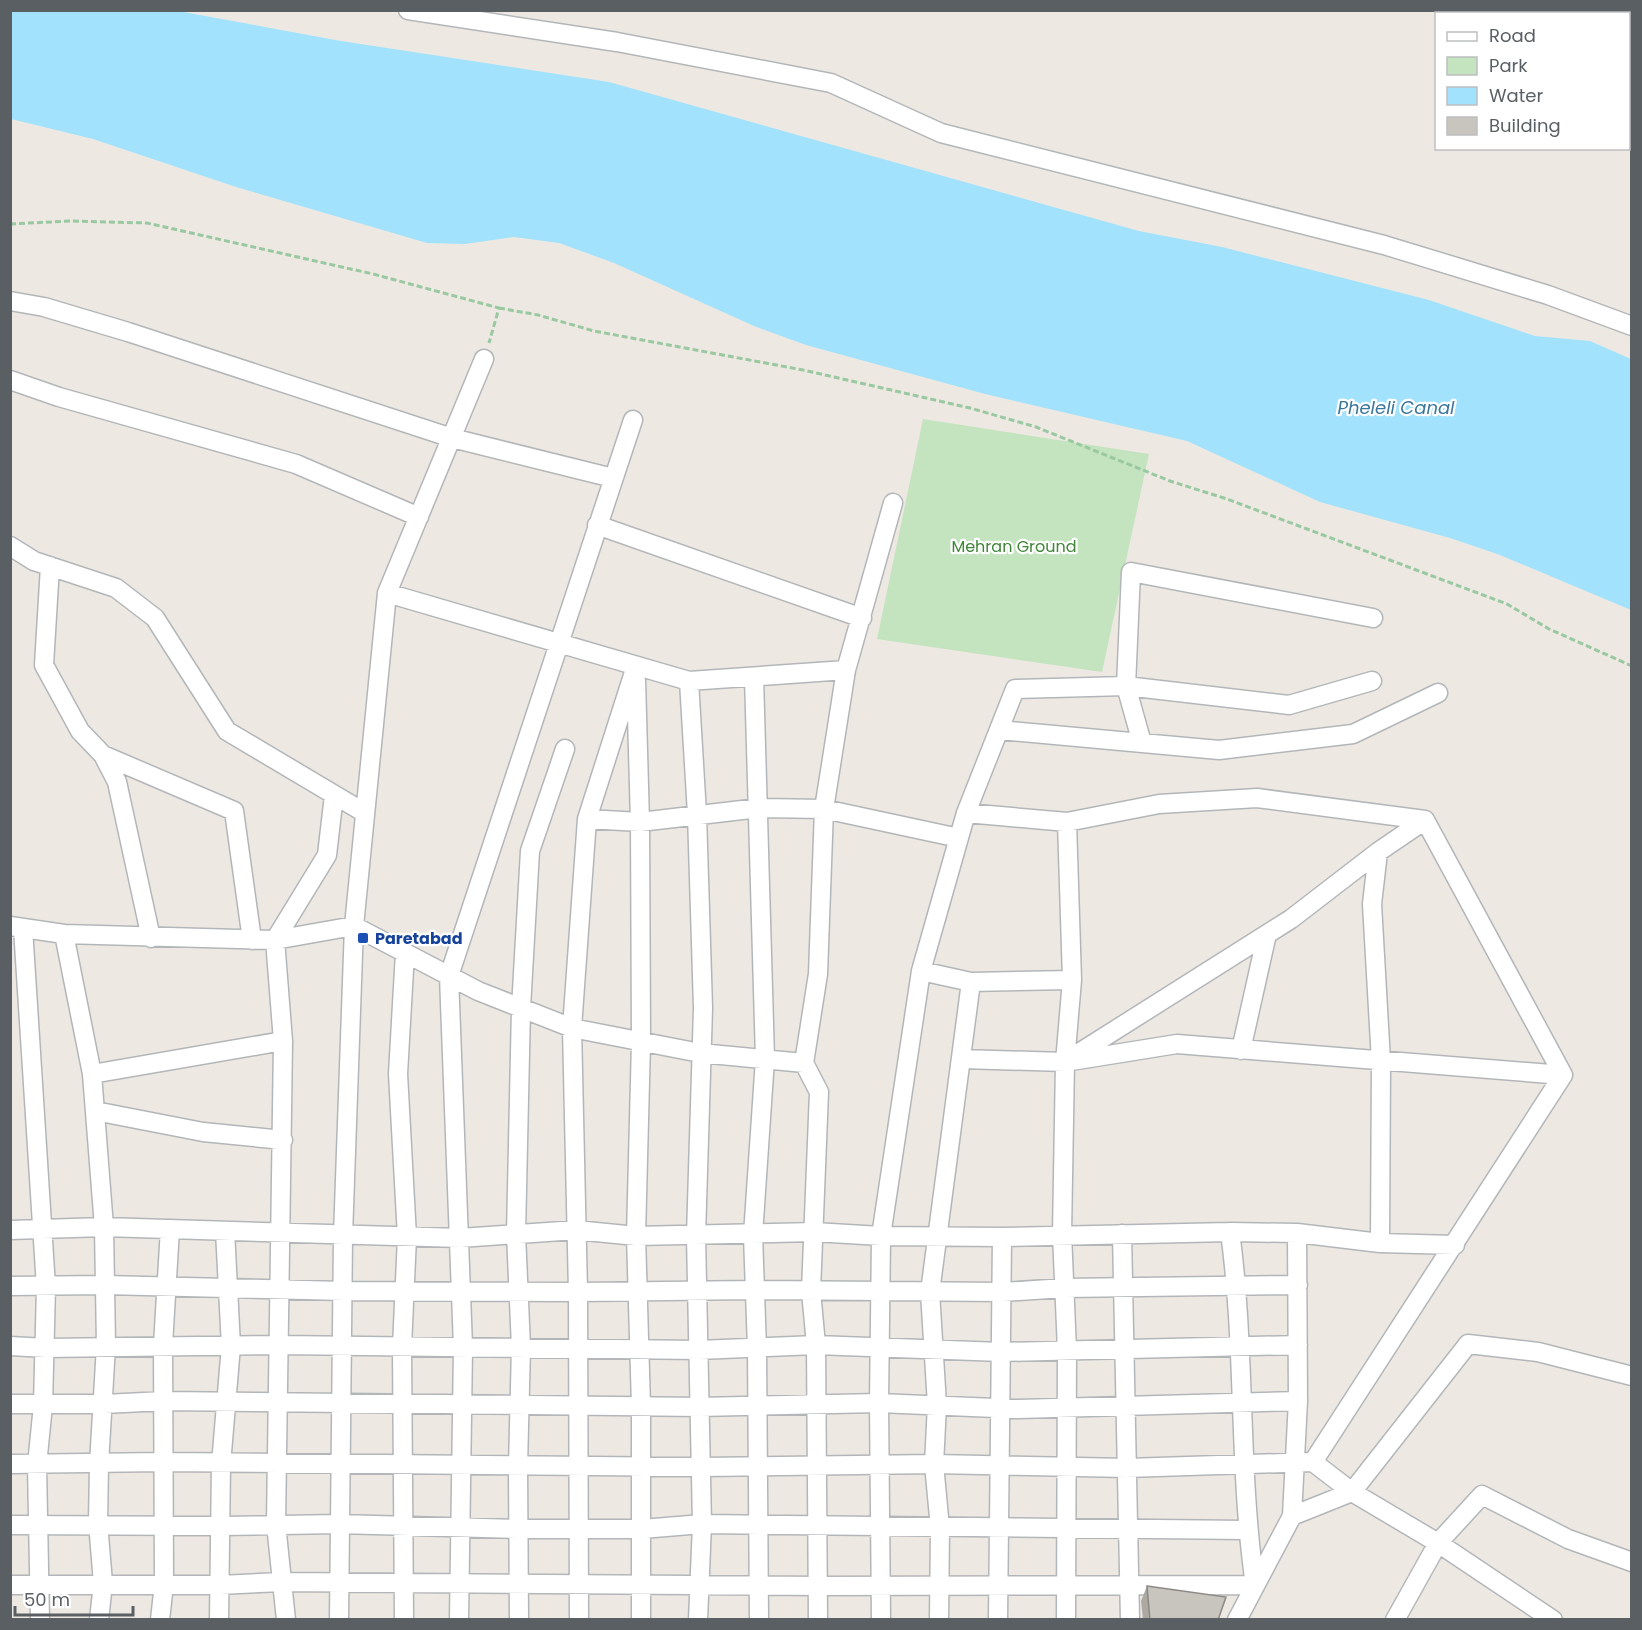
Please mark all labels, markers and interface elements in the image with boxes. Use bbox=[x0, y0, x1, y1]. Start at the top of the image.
legend bbox=[1435, 12, 1630, 150]
text: Road bbox=[1489, 23, 1536, 48]
text: Park bbox=[1489, 53, 1528, 78]
text: Water bbox=[1489, 83, 1543, 108]
text: Building bbox=[1489, 113, 1561, 138]
water label: Pheleli Canal bbox=[1337, 395, 1455, 420]
park label: Mehran Ground bbox=[951, 535, 1077, 558]
place label: Paretabad bbox=[375, 927, 463, 950]
marker: Paretabad bbox=[356, 931, 370, 945]
scale bar bbox=[15, 1579, 134, 1617]
text: 50 m bbox=[24, 1587, 70, 1612]

